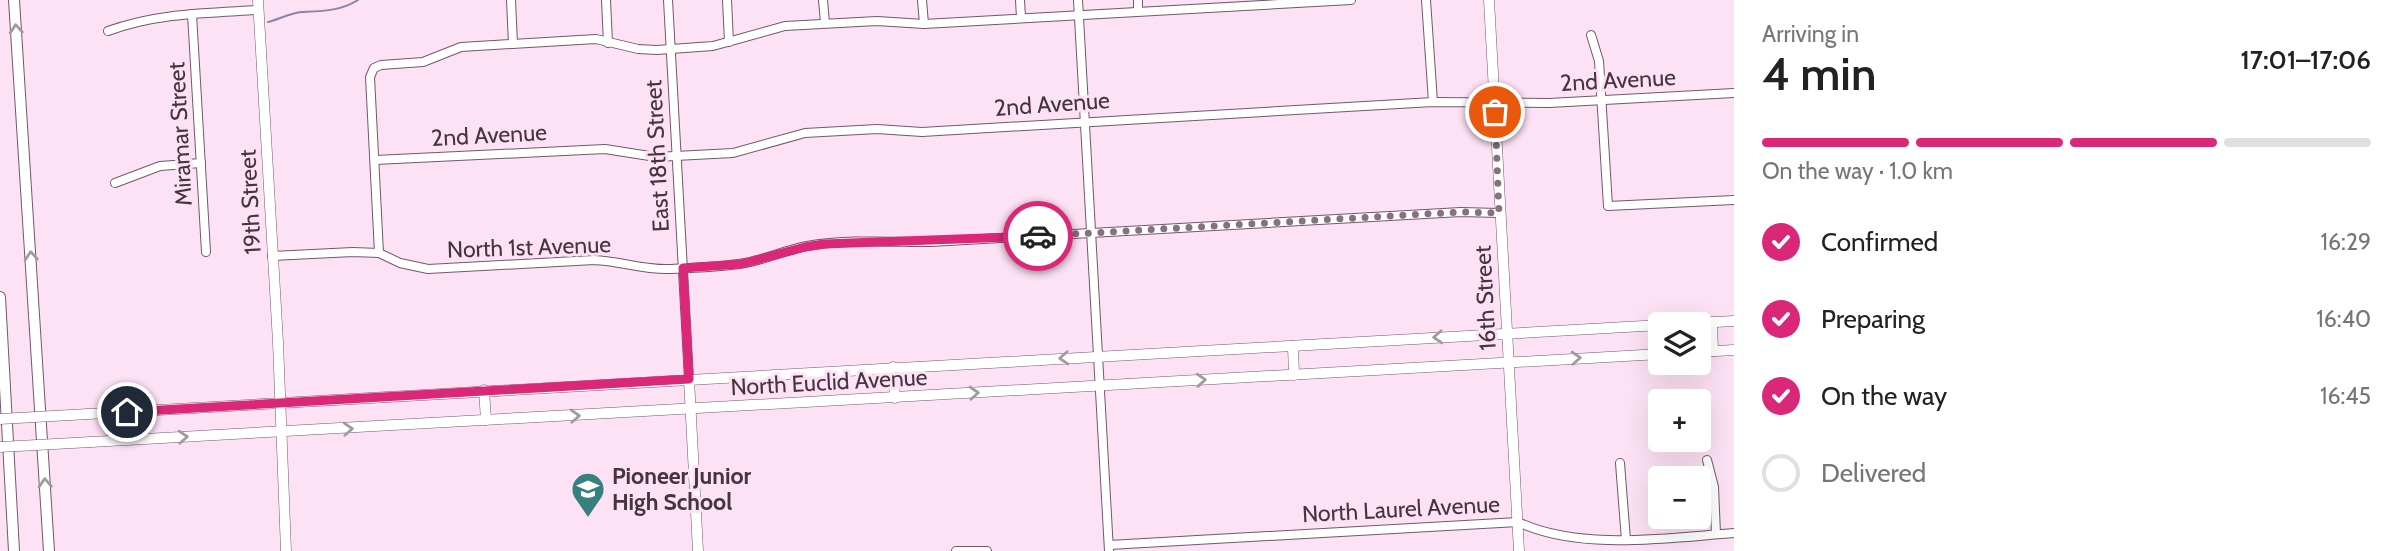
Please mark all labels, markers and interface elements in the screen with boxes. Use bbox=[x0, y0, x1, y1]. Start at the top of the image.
text: Arriving in bbox=[1762, 20, 1859, 48]
one-way arrow bbox=[9, 23, 24, 34]
text: 17:01–17:06 bbox=[2241, 44, 2371, 76]
text: 4 min bbox=[1762, 46, 1876, 102]
street label: Miramar Street bbox=[162, 61, 198, 207]
street label: 2nd Avenue bbox=[1559, 63, 1677, 97]
street label: East 18th Street bbox=[639, 79, 675, 233]
pin bbox=[1465, 82, 1525, 142]
street label: 2nd Avenue bbox=[993, 86, 1111, 122]
icon: bag bbox=[1476, 93, 1514, 131]
street label: 2nd Avenue bbox=[430, 118, 548, 152]
street label: 19th Street bbox=[233, 149, 267, 255]
text: On the way · 1.0 km bbox=[1762, 157, 1953, 185]
courier bbox=[1003, 201, 1073, 271]
icon: car bbox=[1019, 217, 1057, 255]
icon: check bbox=[1762, 223, 1800, 261]
text: Confirmed bbox=[1821, 226, 1938, 258]
text: 16:29 bbox=[2321, 228, 2371, 256]
street label: North 1st Avenue bbox=[447, 230, 612, 264]
street label: 16th Street bbox=[1468, 245, 1502, 351]
one-way arrow bbox=[24, 250, 39, 261]
icon: check bbox=[1762, 300, 1800, 338]
text: Preparing bbox=[1821, 303, 1925, 335]
text: 16:40 bbox=[2316, 305, 2371, 333]
map controls bbox=[1648, 312, 1711, 529]
button: layers bbox=[1648, 312, 1711, 375]
one-way arrow bbox=[1433, 329, 1444, 344]
one-way arrow bbox=[1059, 350, 1070, 365]
one-way arrow bbox=[1571, 351, 1582, 366]
street label: North Euclid Avenue bbox=[730, 363, 928, 401]
one-way arrow bbox=[1195, 373, 1206, 388]
icon: check bbox=[1762, 377, 1800, 415]
text: On the way bbox=[1821, 380, 1947, 412]
pin bbox=[97, 382, 157, 442]
text: 16:45 bbox=[2320, 382, 2371, 410]
one-way arrow bbox=[968, 386, 979, 401]
button: + bbox=[1648, 389, 1711, 452]
icon: home bbox=[108, 393, 146, 431]
one-way arrow bbox=[570, 408, 581, 423]
one-way arrow bbox=[343, 422, 354, 437]
one-way arrow bbox=[178, 429, 189, 444]
text: Delivered bbox=[1821, 457, 1926, 489]
place label: Pioneer Junior High School bbox=[612, 462, 752, 516]
button: − bbox=[1648, 466, 1711, 529]
school or university icon: Pioneer Junior High School bbox=[569, 470, 607, 519]
one-way arrow bbox=[38, 477, 53, 488]
street label: North Laurel Avenue bbox=[1301, 490, 1501, 528]

